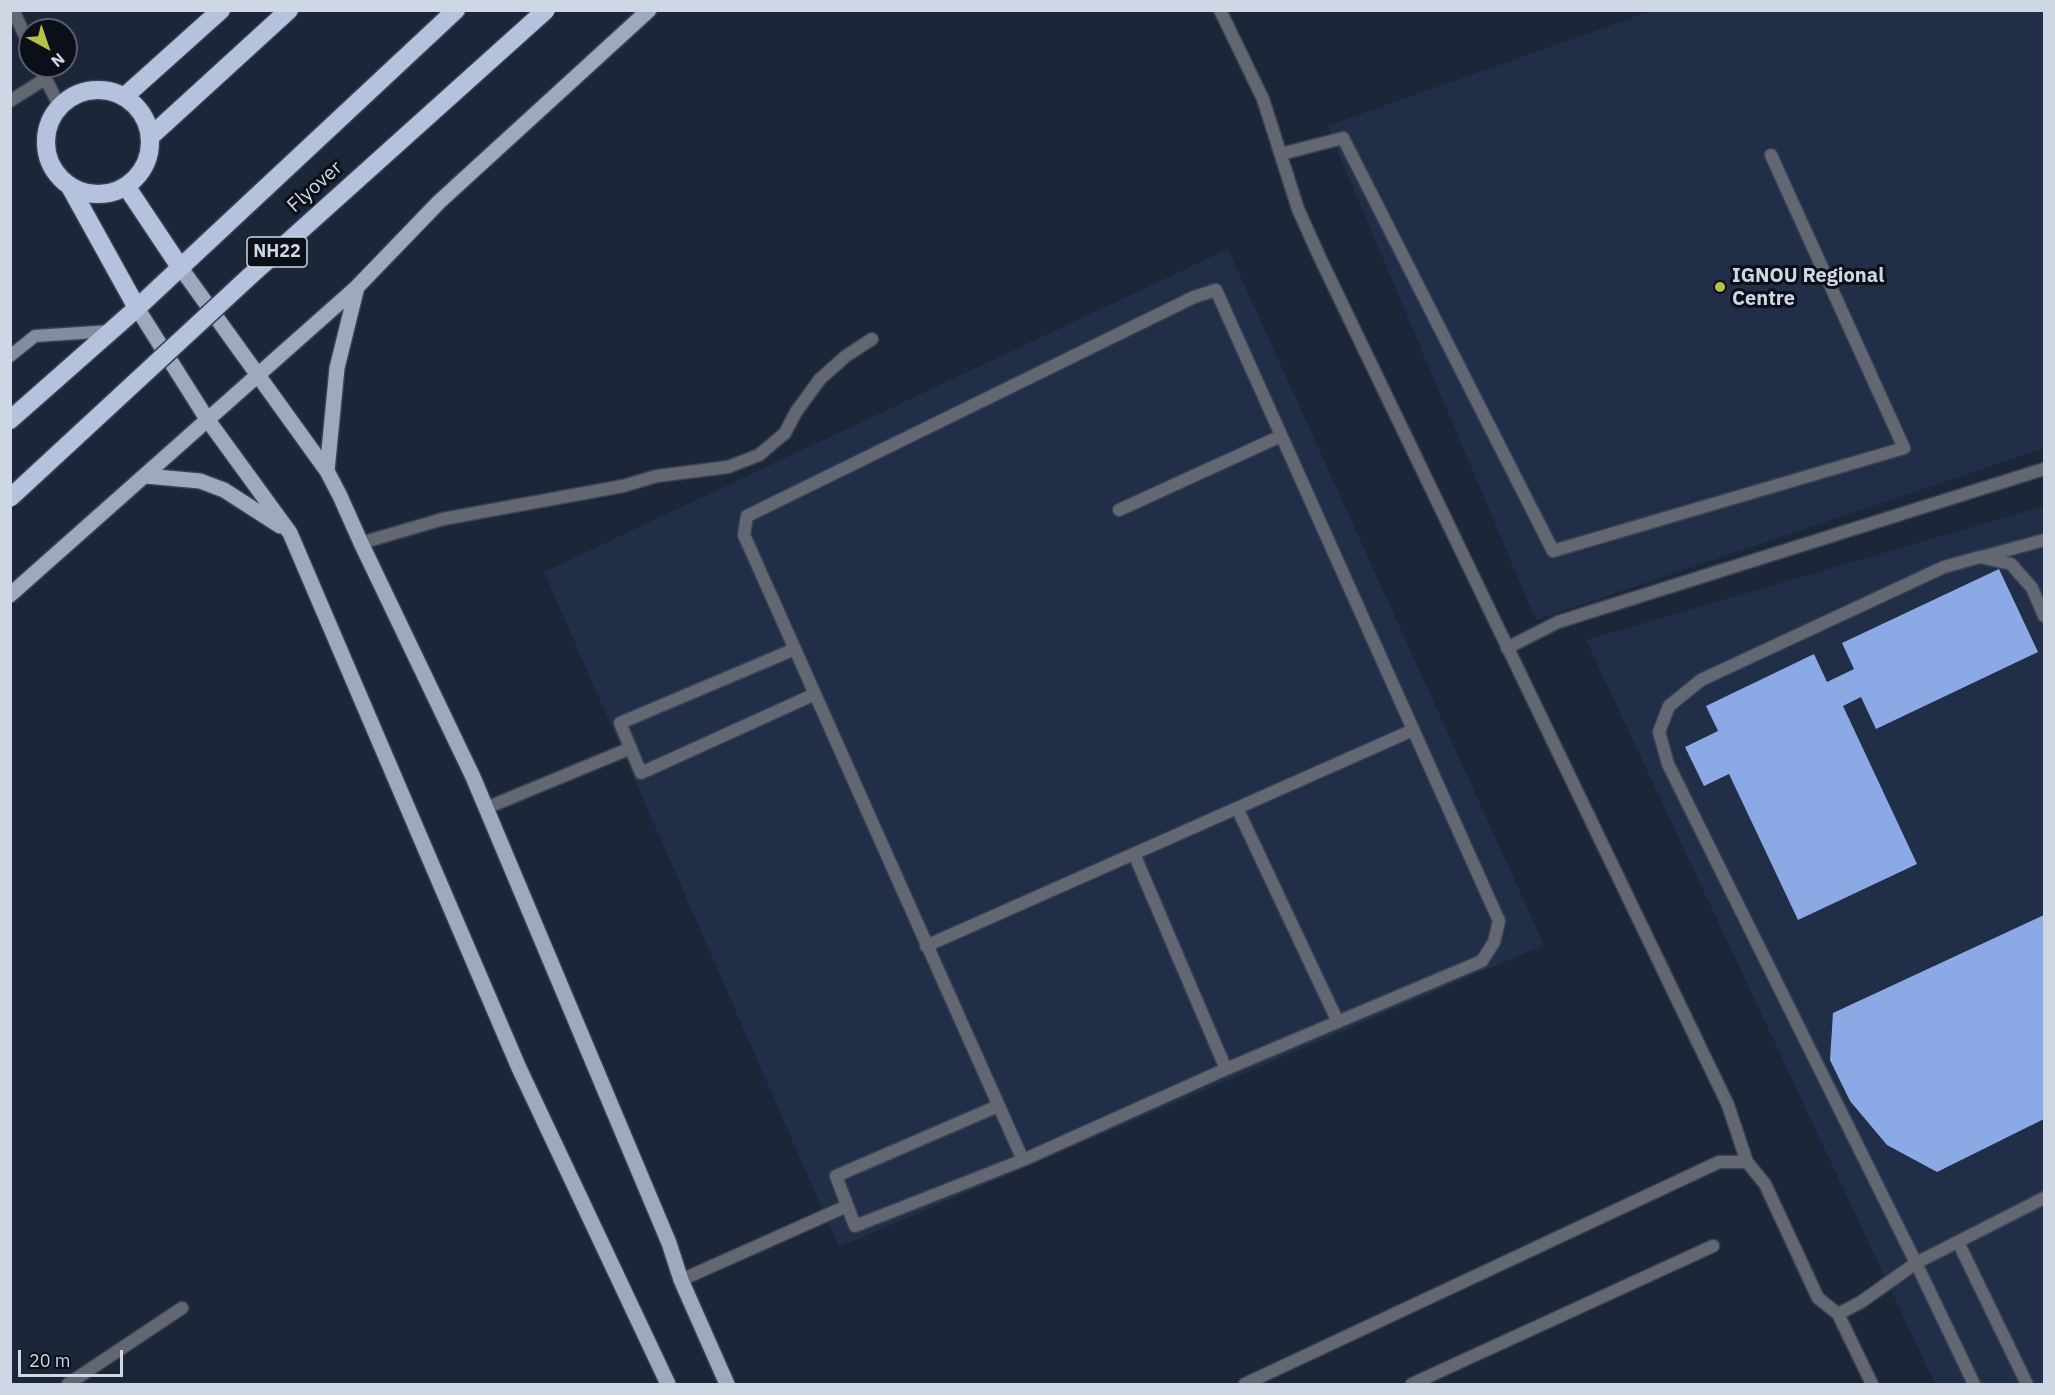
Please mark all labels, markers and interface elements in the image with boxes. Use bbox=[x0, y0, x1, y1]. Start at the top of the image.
north arrow bbox=[18, 18, 78, 78]
text: N bbox=[47, 49, 69, 72]
street label: Flyover bbox=[283, 156, 347, 218]
road number: NH22 bbox=[247, 237, 307, 267]
place label: IGNOU Regional Centre bbox=[1732, 264, 1884, 311]
marker: IGNOU Regional Centre bbox=[1713, 280, 1727, 294]
scale bar bbox=[21, 1338, 126, 1376]
text: 20 m bbox=[29, 1349, 71, 1372]

